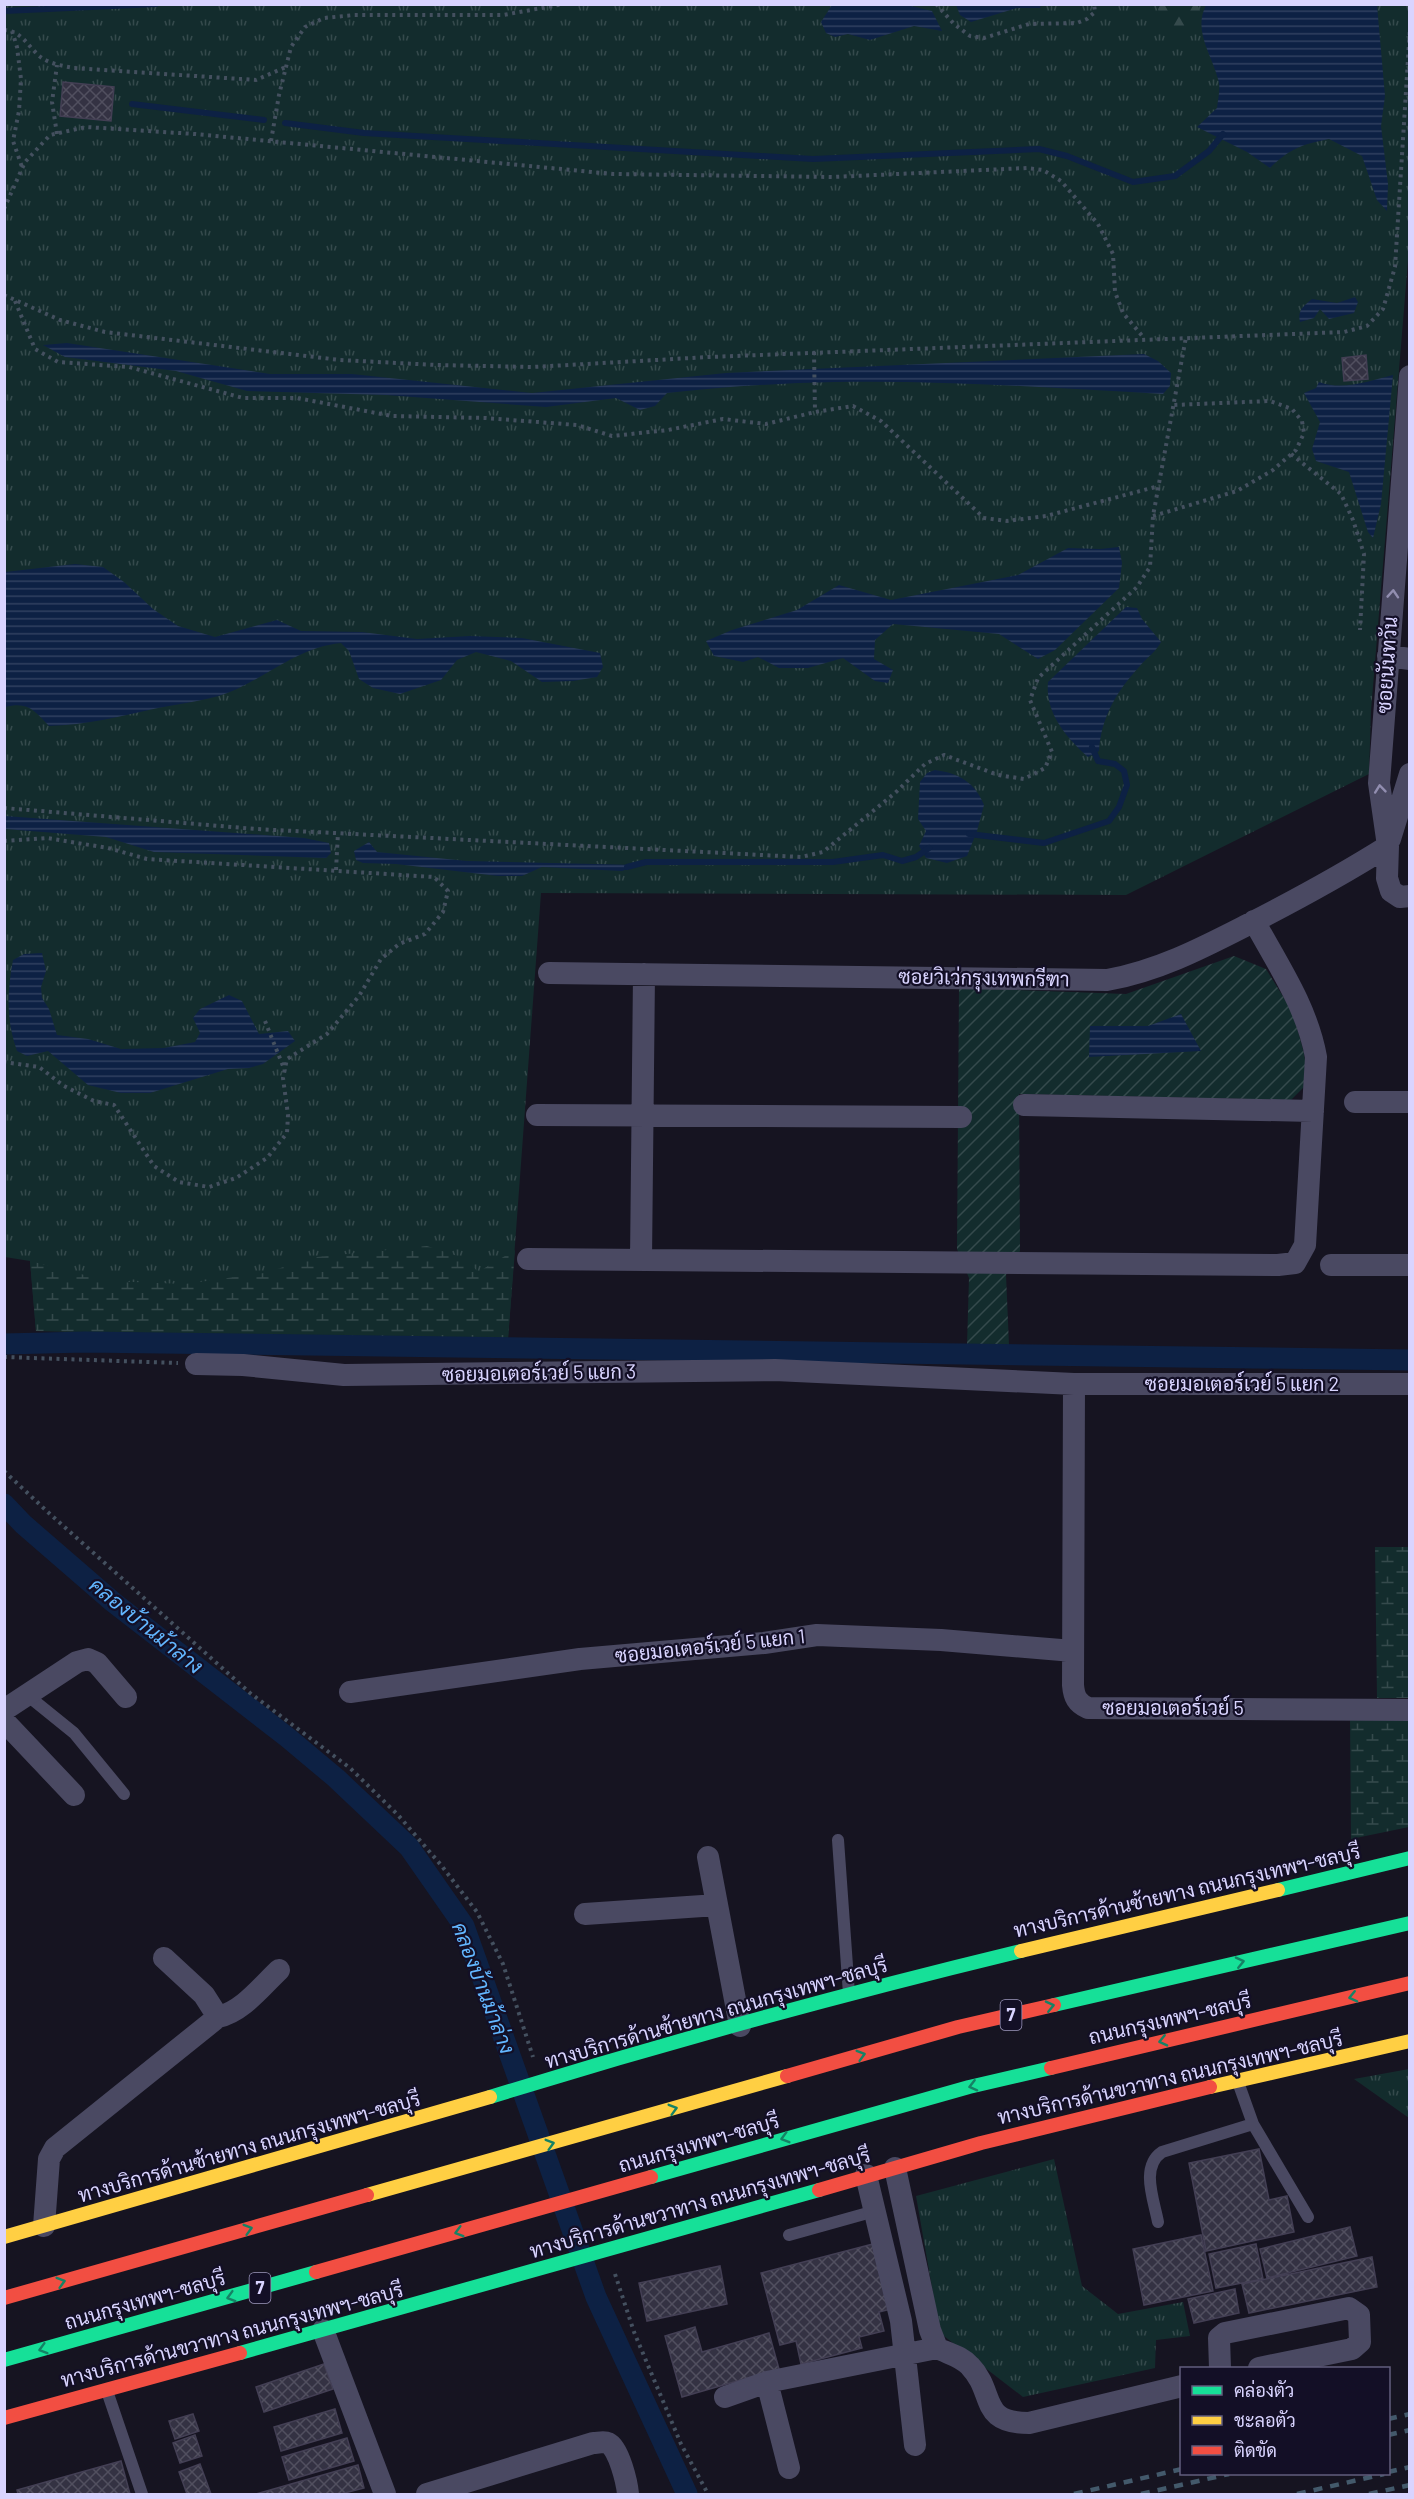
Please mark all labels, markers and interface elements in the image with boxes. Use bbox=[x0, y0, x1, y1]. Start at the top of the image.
one-way arrow bbox=[1386, 590, 1399, 599]
street label: ซอยนันทวัน bbox=[1371, 616, 1401, 714]
one-way arrow bbox=[1374, 784, 1387, 793]
street label: ซอยวิเว่กรุงเทพกรีฑา bbox=[898, 964, 1070, 993]
street label: ซอยมอเตอร์เวย์ 5 แยก 3 bbox=[442, 1357, 636, 1386]
street label: ซอยมอเตอร์เวย์ 5 แยก 2 bbox=[1145, 1370, 1339, 1395]
water label: คลองบ้านม้าล่าง bbox=[85, 1571, 209, 1678]
street label: ซอยมอเตอร์เวย์ 5 แยก 1 bbox=[614, 1622, 806, 1667]
street label: ซอยมอเตอร์เวย์ 5 bbox=[1102, 1694, 1244, 1719]
street label: ทางบริการด้านซ้ายทาง ถนนกรุงเทพฯ-ชลบุรี bbox=[1011, 1838, 1363, 1945]
water label: คลองบ้านม้าล่าง bbox=[448, 1918, 521, 2057]
street label: ทางบริการด้านซ้ายทาง ถนนกรุงเทพฯ-ชลบุรี bbox=[542, 1952, 891, 2075]
one-way arrow bbox=[1234, 1957, 1244, 1970]
street label: ถนนกรุงเทพฯ-ชลบุรี bbox=[1086, 1988, 1254, 2051]
one-way arrow bbox=[1348, 1989, 1358, 2002]
road number: 7 bbox=[1000, 2000, 1022, 2030]
one-way arrow bbox=[1044, 2000, 1054, 2013]
street label: ทางบริการด้านขวาทาง ถนนกรุงเทพฯ-ชลบุรี bbox=[995, 2026, 1345, 2131]
one-way arrow bbox=[1158, 2034, 1168, 2047]
one-way arrow bbox=[855, 2050, 866, 2062]
one-way arrow bbox=[968, 2078, 978, 2091]
street label: ทางบริการด้านซ้ายทาง ถนนกรุงเทพฯ-ชลบุรี bbox=[75, 2086, 424, 2209]
one-way arrow bbox=[668, 2103, 678, 2116]
street label: ถนนกรุงเทพฯ-ชลบุรี bbox=[616, 2108, 783, 2179]
one-way arrow bbox=[780, 2131, 791, 2143]
one-way arrow bbox=[544, 2139, 554, 2151]
street label: ทางบริการด้านขวาทาง ถนนกรุงเทพฯ-ชลบุรี bbox=[526, 2142, 874, 2265]
one-way arrow bbox=[242, 2224, 253, 2236]
one-way arrow bbox=[454, 2225, 465, 2237]
street label: ถนนกรุงเทพฯ-ชลบุรี bbox=[62, 2265, 229, 2336]
road number: 7 bbox=[250, 2273, 270, 2303]
one-way arrow bbox=[55, 2277, 66, 2289]
street label: ทางบริการด้านขวาทาง ถนนกรุงเทพฯ-ชลบุรี bbox=[58, 2277, 406, 2394]
one-way arrow bbox=[226, 2289, 236, 2302]
one-way arrow bbox=[38, 2342, 48, 2355]
legend bbox=[1180, 2367, 1390, 2475]
text: คล่องตัว bbox=[1234, 2379, 1294, 2401]
text: ชะลอตัว bbox=[1234, 2409, 1296, 2431]
text: ติดขัด bbox=[1234, 2439, 1277, 2461]

